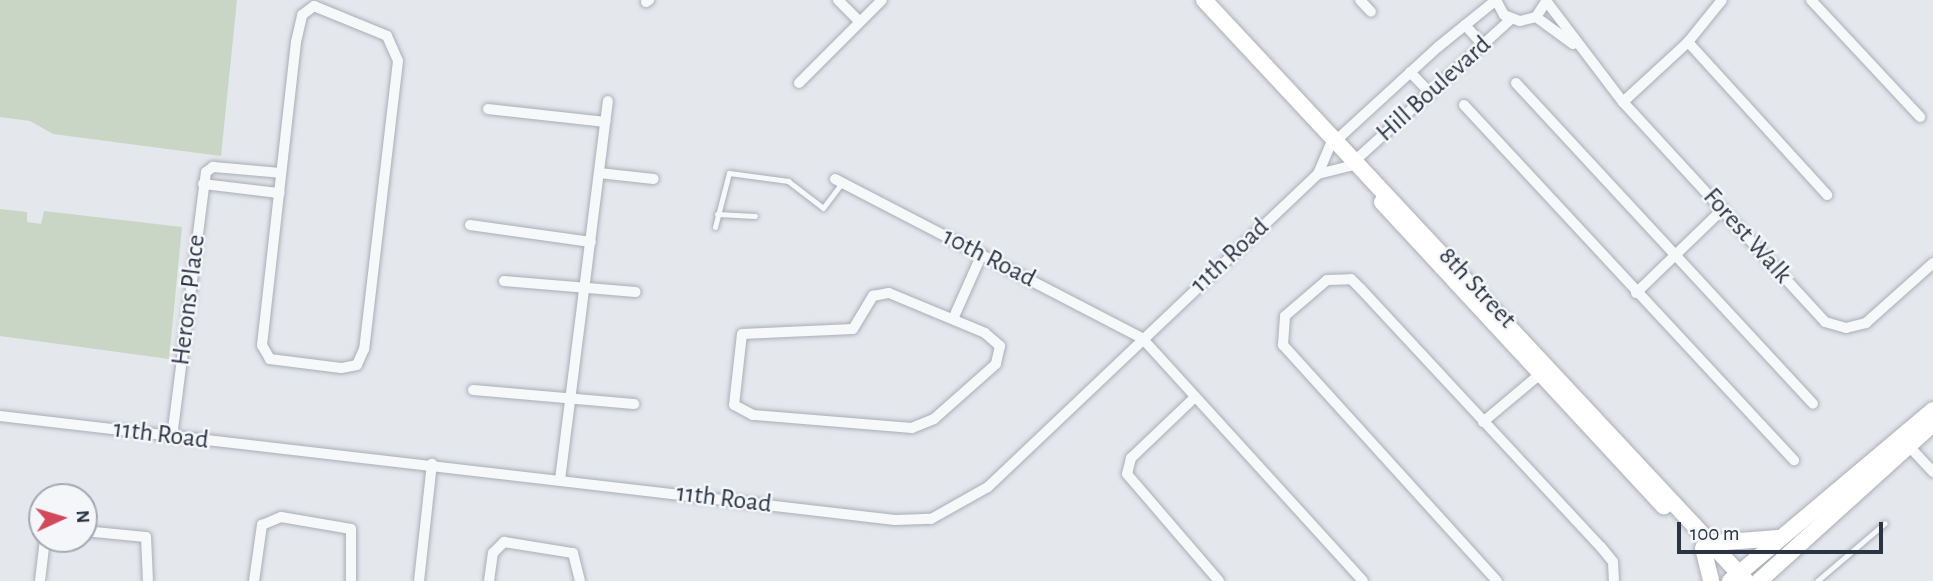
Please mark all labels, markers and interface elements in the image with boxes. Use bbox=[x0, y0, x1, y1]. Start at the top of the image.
street label: Hill Boulevard bbox=[1370, 29, 1498, 149]
street label: Forest Walk bbox=[1696, 182, 1798, 290]
street label: 11th Road bbox=[1184, 212, 1276, 300]
street label: 10th Road bbox=[937, 221, 1041, 295]
street label: Herons Place bbox=[166, 233, 212, 367]
street label: 8th Street bbox=[1432, 241, 1522, 335]
street label: 11th Road bbox=[112, 414, 210, 456]
street label: 11th Road bbox=[675, 478, 773, 520]
north arrow bbox=[28, 483, 98, 553]
scale bar bbox=[1681, 508, 1888, 552]
text: N bbox=[73, 509, 92, 524]
text: 100 m bbox=[1690, 523, 1740, 544]

